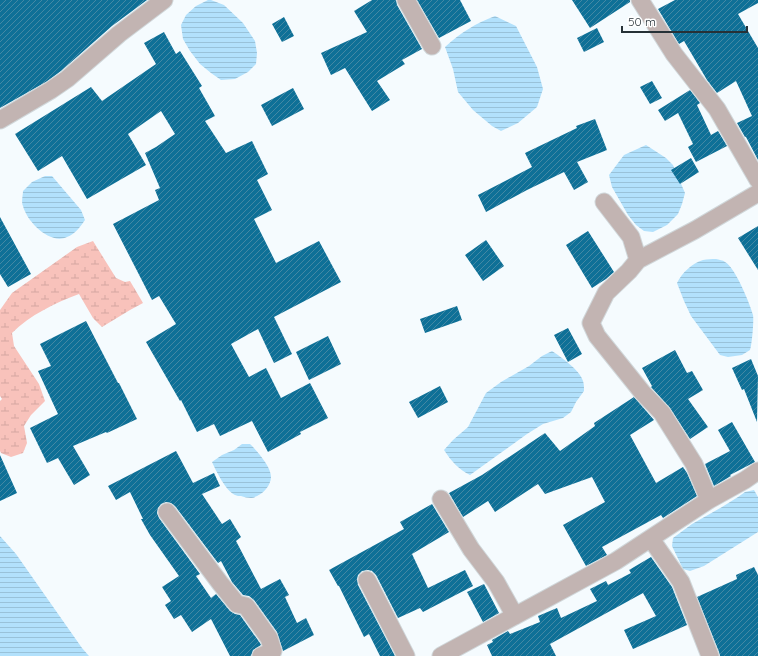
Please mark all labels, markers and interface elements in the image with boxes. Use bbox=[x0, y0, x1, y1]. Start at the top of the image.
scale bar bbox=[622, 8, 747, 34]
text: 50 m bbox=[628, 14, 656, 29]

